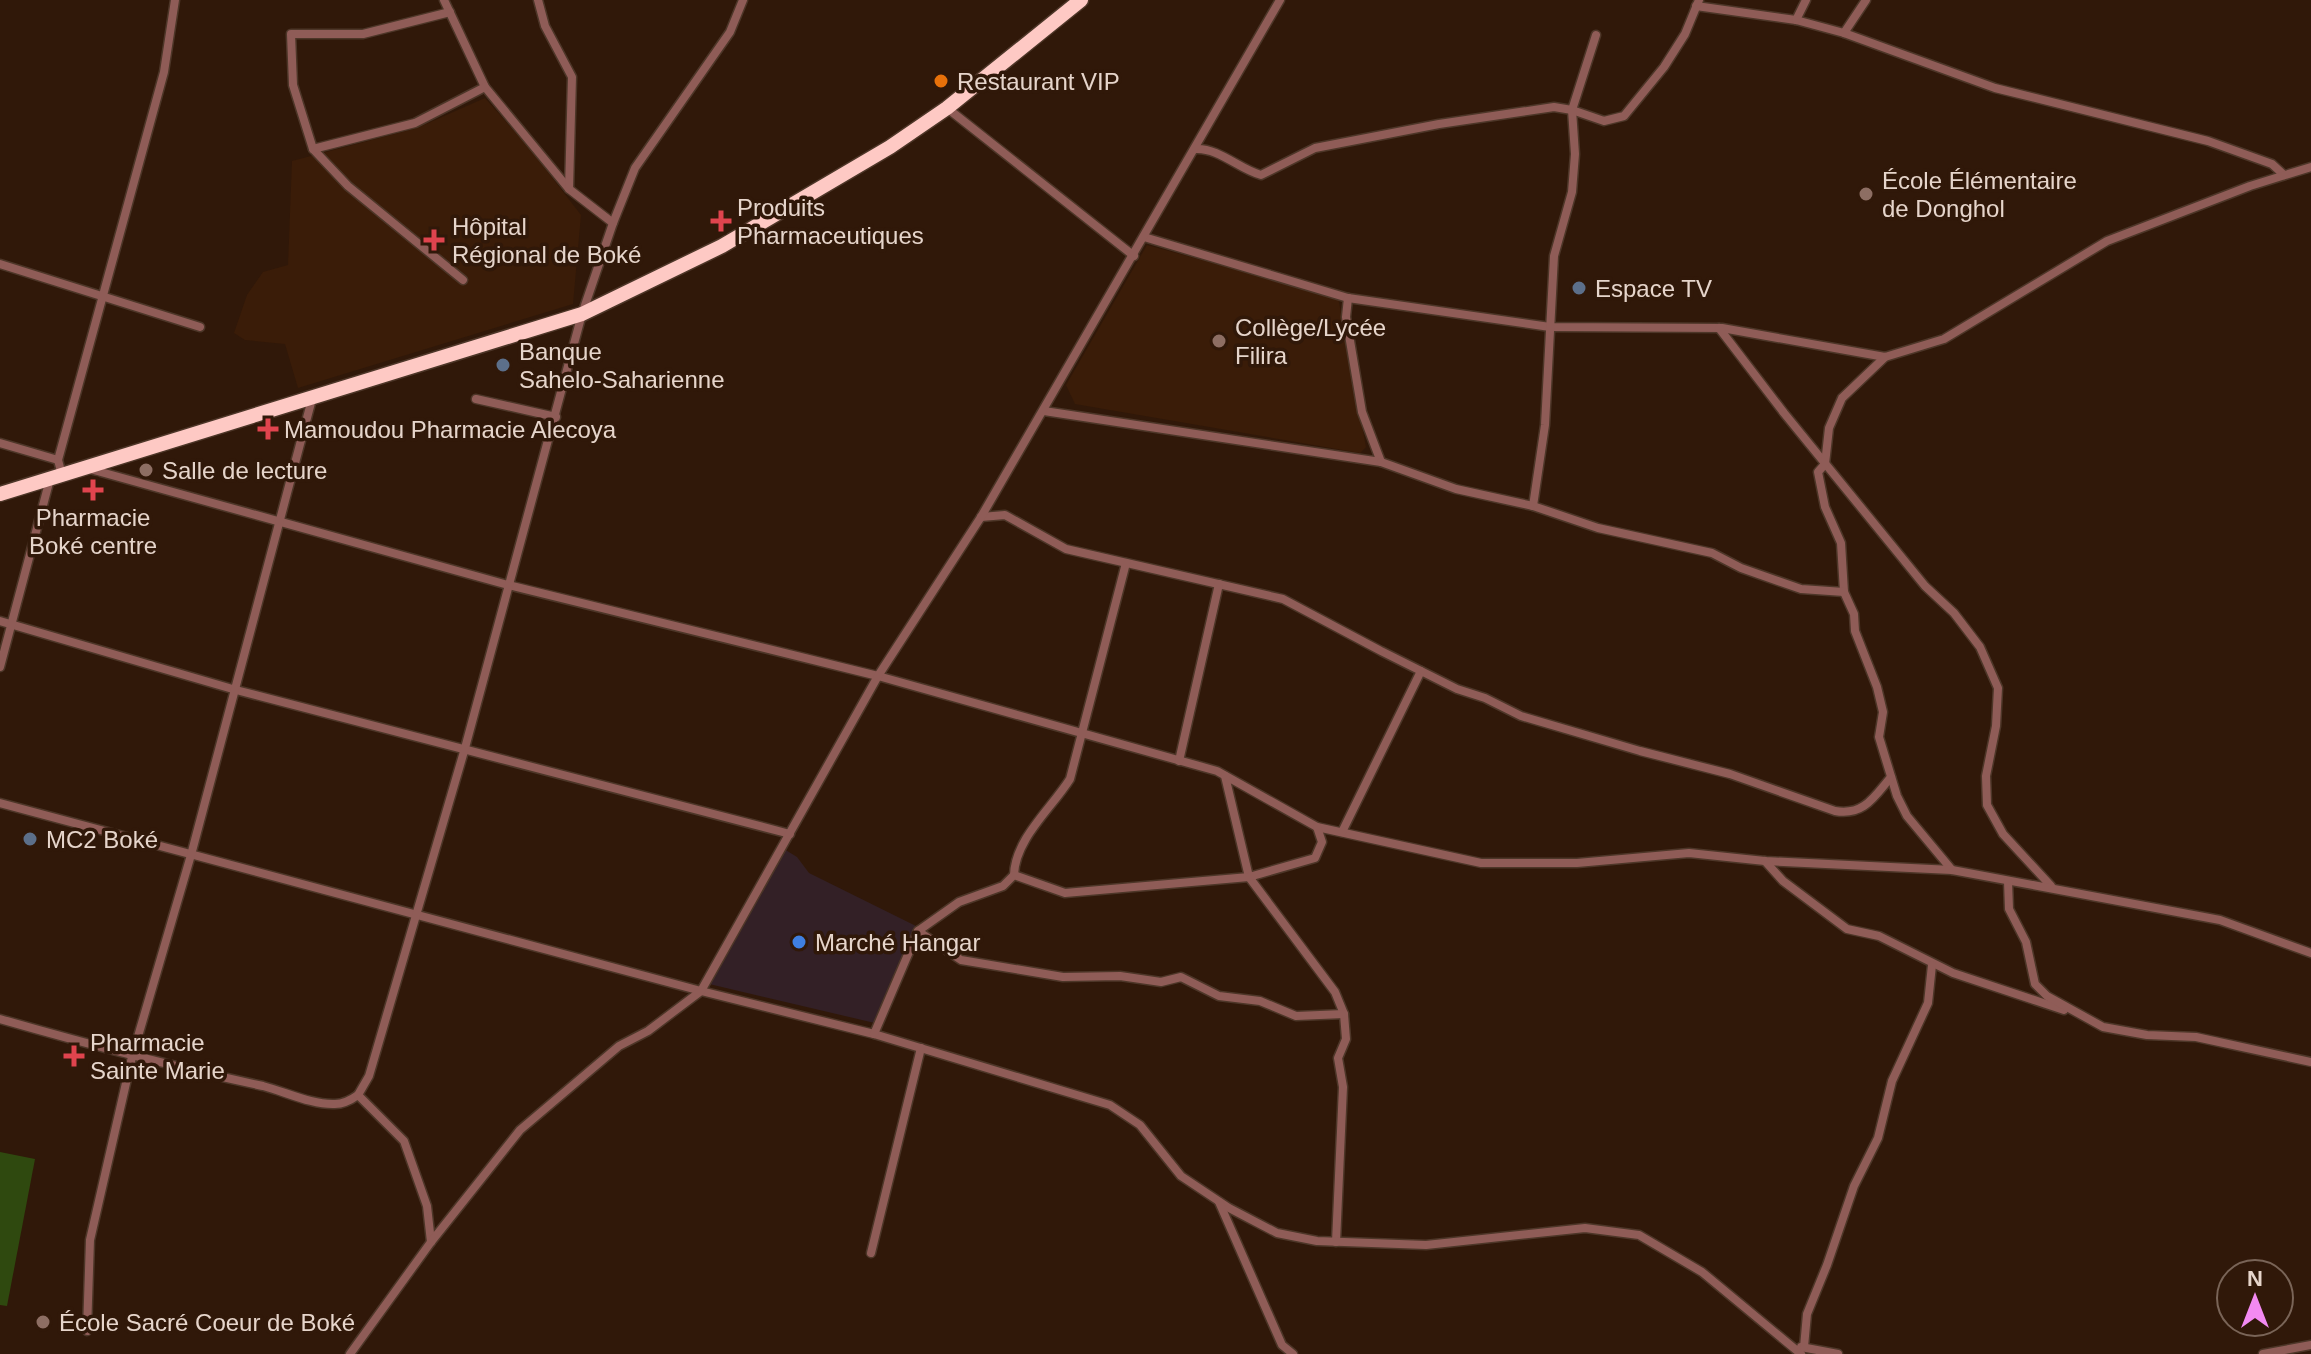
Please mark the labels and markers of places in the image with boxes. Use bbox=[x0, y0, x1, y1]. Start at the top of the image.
place label: Restaurant VIP bbox=[957, 68, 1120, 95]
marker: Restaurant VIP bbox=[932, 72, 950, 90]
place label: École Élémentaire de Donghol bbox=[1882, 167, 2077, 222]
marker: École Élémentaire de Donghol bbox=[1857, 185, 1875, 203]
place label: Produits Pharmaceutiques bbox=[737, 194, 924, 249]
marker: Produits Pharmaceutiques bbox=[712, 212, 730, 230]
place label: Hôpital Régional de Boké bbox=[452, 213, 641, 268]
marker: Hôpital Régional de Boké bbox=[423, 229, 445, 251]
place label: Espace TV bbox=[1595, 275, 1712, 302]
marker: Espace TV bbox=[1570, 279, 1588, 297]
place label: Collège/Lycée Filira bbox=[1235, 314, 1386, 369]
marker: Collège/Lycée Filira bbox=[1210, 332, 1228, 350]
place label: Banque Sahelo-Saharienne bbox=[519, 338, 725, 393]
marker: Banque Sahelo-Saharienne bbox=[494, 356, 512, 374]
place label: Mamoudou Pharmacie Alecoya bbox=[284, 416, 617, 443]
marker: Mamoudou Pharmacie Alecoya bbox=[259, 420, 277, 438]
place label: Salle de lecture bbox=[162, 457, 327, 484]
marker: Salle de lecture bbox=[137, 461, 155, 479]
marker: Pharmacie Boké centre bbox=[84, 481, 102, 499]
place label: Pharmacie Boké centre bbox=[29, 504, 157, 559]
place label: MC2 Boké bbox=[46, 826, 158, 853]
marker: MC2 Boké bbox=[21, 830, 39, 848]
place label: Marché Hangar bbox=[815, 929, 980, 956]
marker: Marché Hangar bbox=[790, 933, 808, 951]
place label: Pharmacie Sainte Marie bbox=[90, 1029, 225, 1084]
marker: Pharmacie Sainte Marie bbox=[65, 1047, 83, 1065]
place label: École Sacré Coeur de Boké bbox=[59, 1309, 355, 1336]
marker: École Sacré Coeur de Boké bbox=[34, 1313, 52, 1331]

